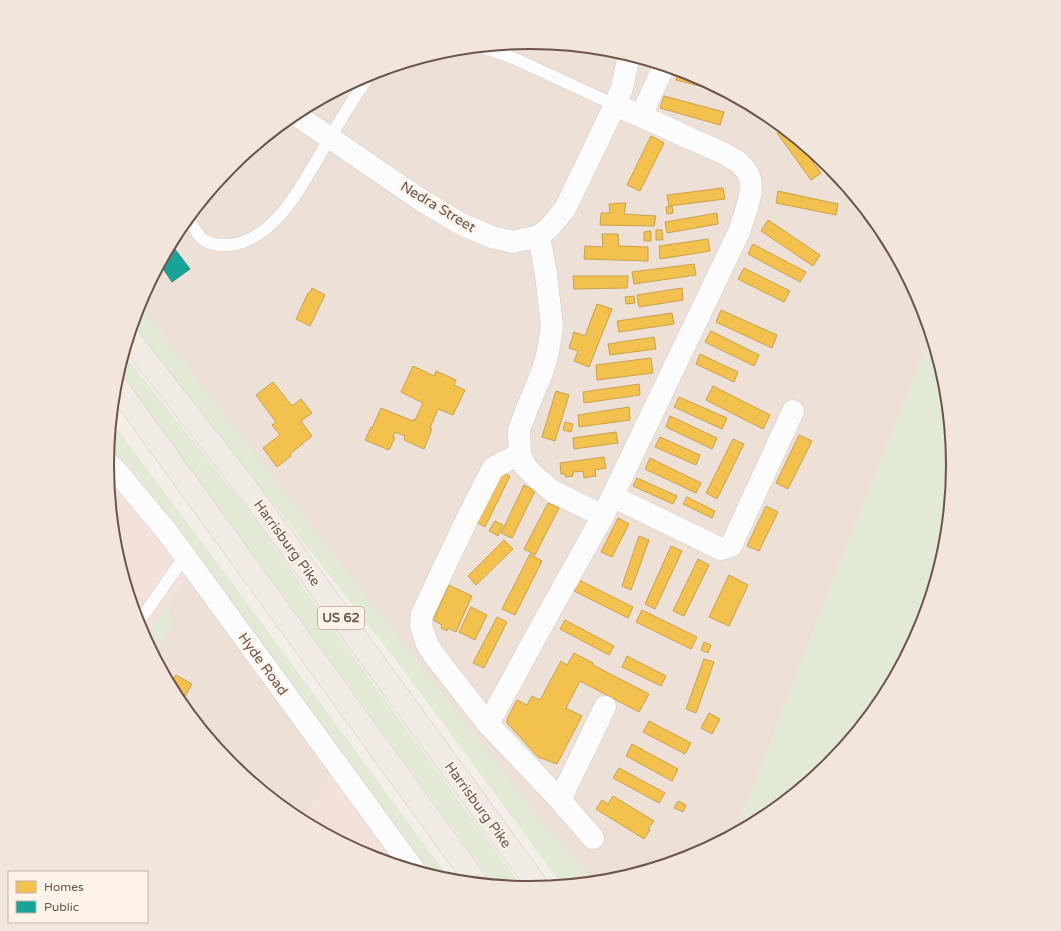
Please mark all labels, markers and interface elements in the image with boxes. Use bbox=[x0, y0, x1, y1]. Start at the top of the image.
street label: Nedra Street bbox=[397, 178, 479, 236]
street label: Harrisburg Pike bbox=[250, 497, 324, 590]
road number: US 62 bbox=[318, 607, 364, 629]
street label: Hyde Road bbox=[235, 629, 291, 699]
street label: Harrisburg Pike bbox=[441, 759, 515, 852]
legend bbox=[8, 871, 148, 923]
text: Homes bbox=[44, 880, 84, 894]
text: Public bbox=[44, 900, 79, 914]

